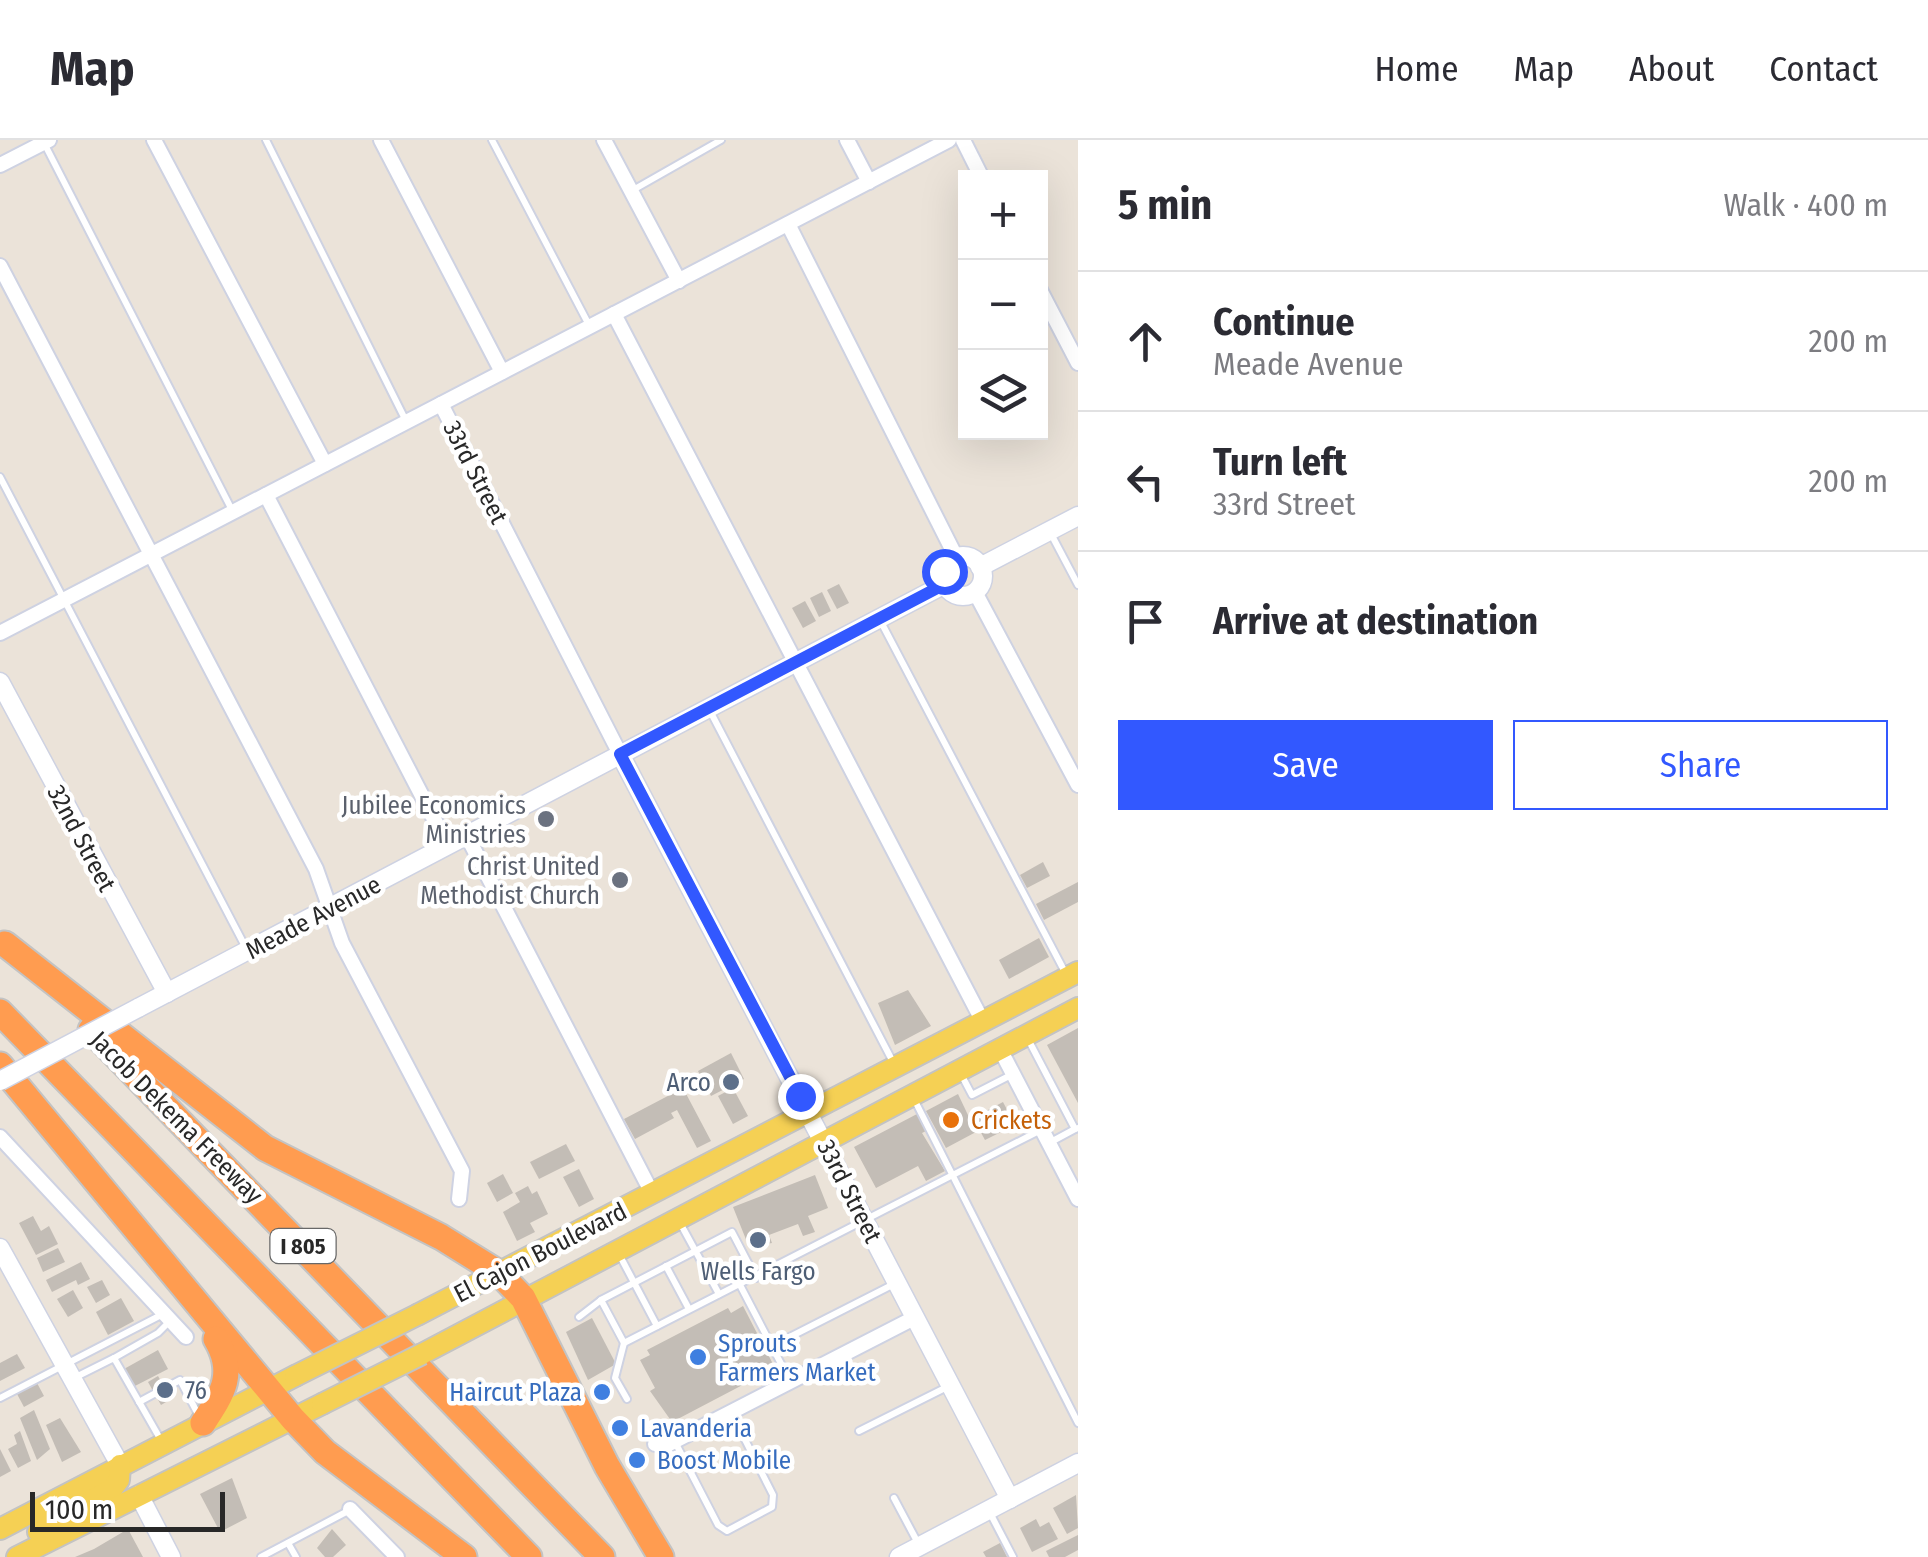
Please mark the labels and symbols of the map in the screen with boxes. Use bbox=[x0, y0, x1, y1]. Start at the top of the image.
street label: 33rd Street bbox=[436, 416, 514, 530]
route start bbox=[922, 549, 968, 595]
street label: 32nd Street bbox=[41, 780, 122, 897]
place label: Jubilee Economics Ministries bbox=[342, 791, 526, 850]
marker: Jubilee Economics Ministries bbox=[535, 808, 557, 830]
place label: Christ United Methodist Church bbox=[420, 852, 600, 911]
marker: Christ United Methodist Church bbox=[609, 869, 631, 891]
street label: Meade Avenue bbox=[241, 870, 386, 966]
street label: Jacob Dekema Freeway bbox=[84, 1025, 269, 1210]
place label: Arco bbox=[666, 1068, 711, 1098]
marker: Arco bbox=[720, 1071, 742, 1093]
route end bbox=[778, 1074, 824, 1120]
place label: Crickets bbox=[971, 1106, 1052, 1136]
marker: Crickets bbox=[940, 1109, 962, 1131]
street label: 33rd Street bbox=[810, 1135, 888, 1249]
street label: El Cajon Boulevard bbox=[449, 1196, 632, 1309]
road number: I 805 bbox=[270, 1229, 336, 1263]
marker: Wells Fargo bbox=[747, 1229, 769, 1251]
place label: Wells Fargo bbox=[700, 1257, 816, 1287]
place label: Sprouts Farmers Market bbox=[718, 1329, 876, 1388]
marker: Sprouts Farmers Market bbox=[687, 1346, 709, 1368]
place label: 76 bbox=[185, 1376, 207, 1406]
place label: Haircut Plaza bbox=[449, 1378, 582, 1408]
marker: 76 bbox=[154, 1379, 176, 1401]
marker: Haircut Plaza bbox=[591, 1381, 613, 1403]
place label: Lavanderia bbox=[640, 1414, 752, 1444]
marker: Lavanderia bbox=[609, 1417, 631, 1439]
place label: Boost Mobile bbox=[657, 1446, 791, 1476]
marker: Boost Mobile bbox=[626, 1449, 648, 1471]
scale bar bbox=[30, 1487, 225, 1532]

